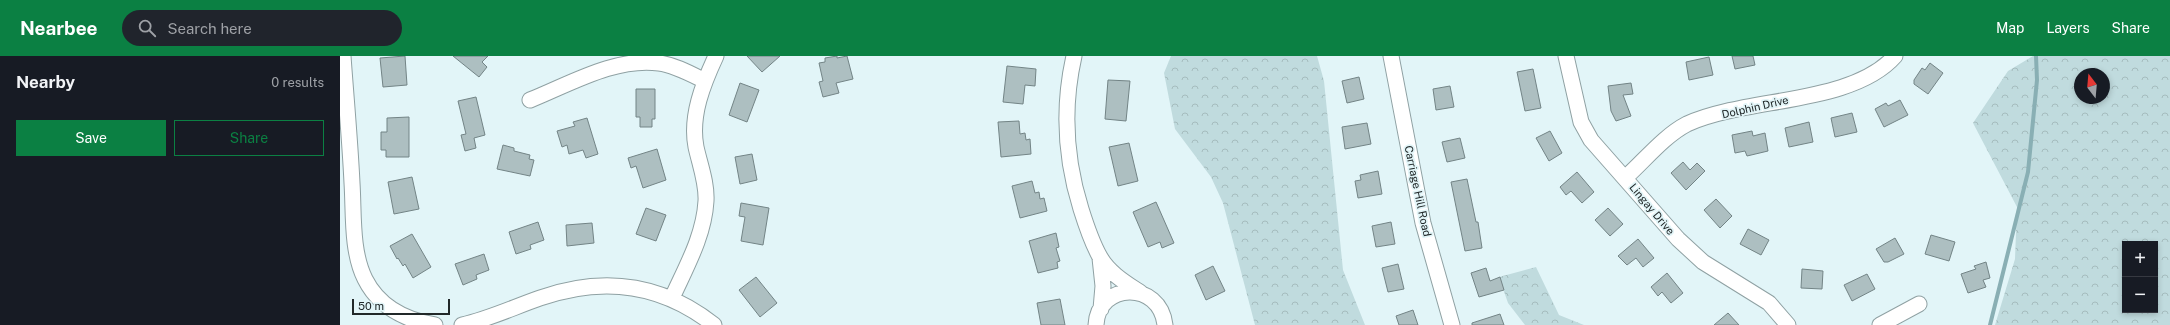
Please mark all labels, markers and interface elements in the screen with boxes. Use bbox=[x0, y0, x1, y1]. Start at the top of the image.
search box bbox=[122, 10, 402, 46]
text: Nearbee bbox=[20, 17, 98, 39]
icon: search bbox=[136, 17, 158, 39]
text: Search here bbox=[168, 20, 252, 37]
text: Map bbox=[1996, 20, 2024, 36]
text: Layers bbox=[2046, 20, 2090, 36]
text: Share bbox=[2112, 20, 2150, 36]
north arrow bbox=[2074, 68, 2110, 104]
text: Nearby bbox=[16, 72, 75, 92]
text: 0 results bbox=[271, 75, 324, 90]
street label: Dolphin Drive bbox=[1720, 93, 1790, 121]
button: Save bbox=[16, 120, 166, 156]
button: Share bbox=[174, 120, 324, 156]
street label: Carriage Hill Road bbox=[1402, 144, 1434, 238]
street label: Lingay Drive bbox=[1627, 181, 1677, 237]
map controls bbox=[2122, 241, 2158, 313]
button: + bbox=[2122, 241, 2158, 277]
button: − bbox=[2122, 277, 2158, 313]
scale bar bbox=[352, 297, 450, 316]
text: 50 m bbox=[358, 300, 384, 312]

